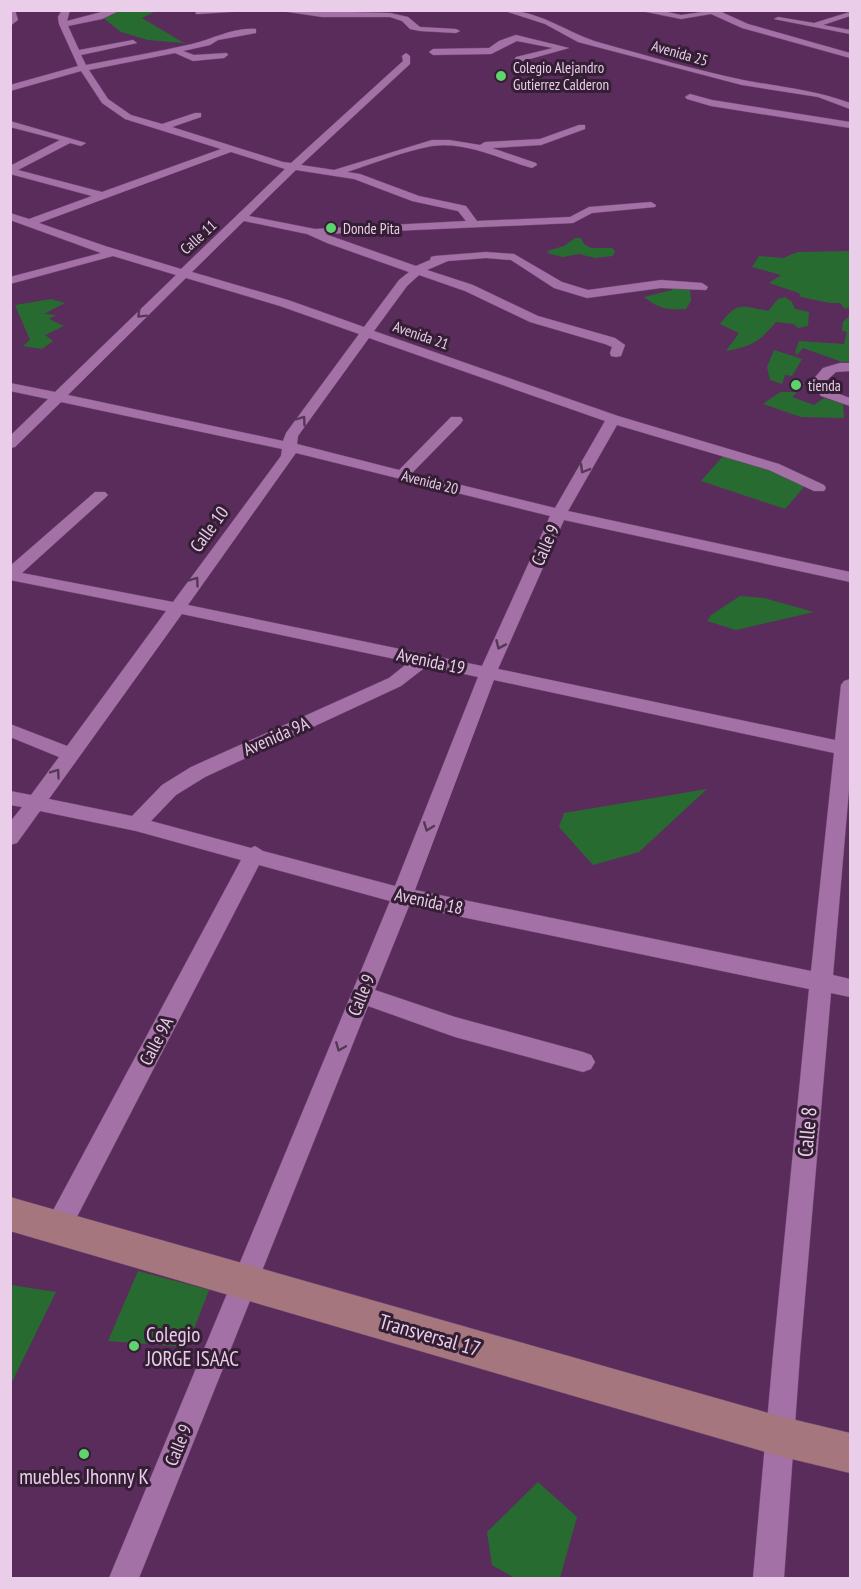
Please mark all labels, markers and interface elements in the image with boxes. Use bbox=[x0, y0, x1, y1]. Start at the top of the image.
street label: Avenida 25 bbox=[650, 36, 710, 70]
place label: Colegio Alejandro Gutierrez Calderon bbox=[513, 58, 609, 94]
marker: Colegio Alejandro Gutierrez Calderon bbox=[494, 69, 508, 83]
street label: Calle 11 bbox=[176, 216, 220, 258]
place label: Donde Pita bbox=[343, 219, 400, 238]
marker: Donde Pita bbox=[324, 221, 338, 235]
one-way arrow bbox=[138, 307, 149, 318]
street label: Avenida 21 bbox=[391, 317, 451, 353]
place label: tienda bbox=[808, 376, 841, 395]
marker: tienda bbox=[789, 378, 803, 392]
one-way arrow bbox=[295, 416, 306, 427]
one-way arrow bbox=[580, 463, 591, 474]
street label: Avenida 20 bbox=[400, 466, 461, 498]
street label: Calle 10 bbox=[185, 502, 233, 556]
street label: Calle 9 bbox=[526, 521, 564, 569]
one-way arrow bbox=[188, 577, 199, 588]
one-way arrow bbox=[495, 639, 507, 650]
street label: Avenida 19 bbox=[395, 643, 467, 679]
street label: Avenida 9A bbox=[240, 711, 313, 761]
one-way arrow bbox=[49, 769, 60, 780]
one-way arrow bbox=[423, 821, 436, 831]
street label: Avenida 18 bbox=[393, 883, 465, 919]
street label: Calle 9 bbox=[342, 971, 380, 1019]
street label: Calle 9A bbox=[134, 1012, 178, 1069]
one-way arrow bbox=[335, 1040, 347, 1051]
street label: Calle 8 bbox=[791, 1106, 823, 1158]
street label: Transversal 17 bbox=[376, 1308, 484, 1362]
place label: Colegio JORGE ISAAC bbox=[145, 1321, 239, 1372]
marker: Colegio JORGE ISAAC bbox=[127, 1339, 141, 1353]
street label: Calle 9 bbox=[159, 1421, 197, 1469]
marker: muebles Jhonny K bbox=[77, 1447, 91, 1461]
place label: muebles Jhonny K bbox=[19, 1463, 149, 1490]

